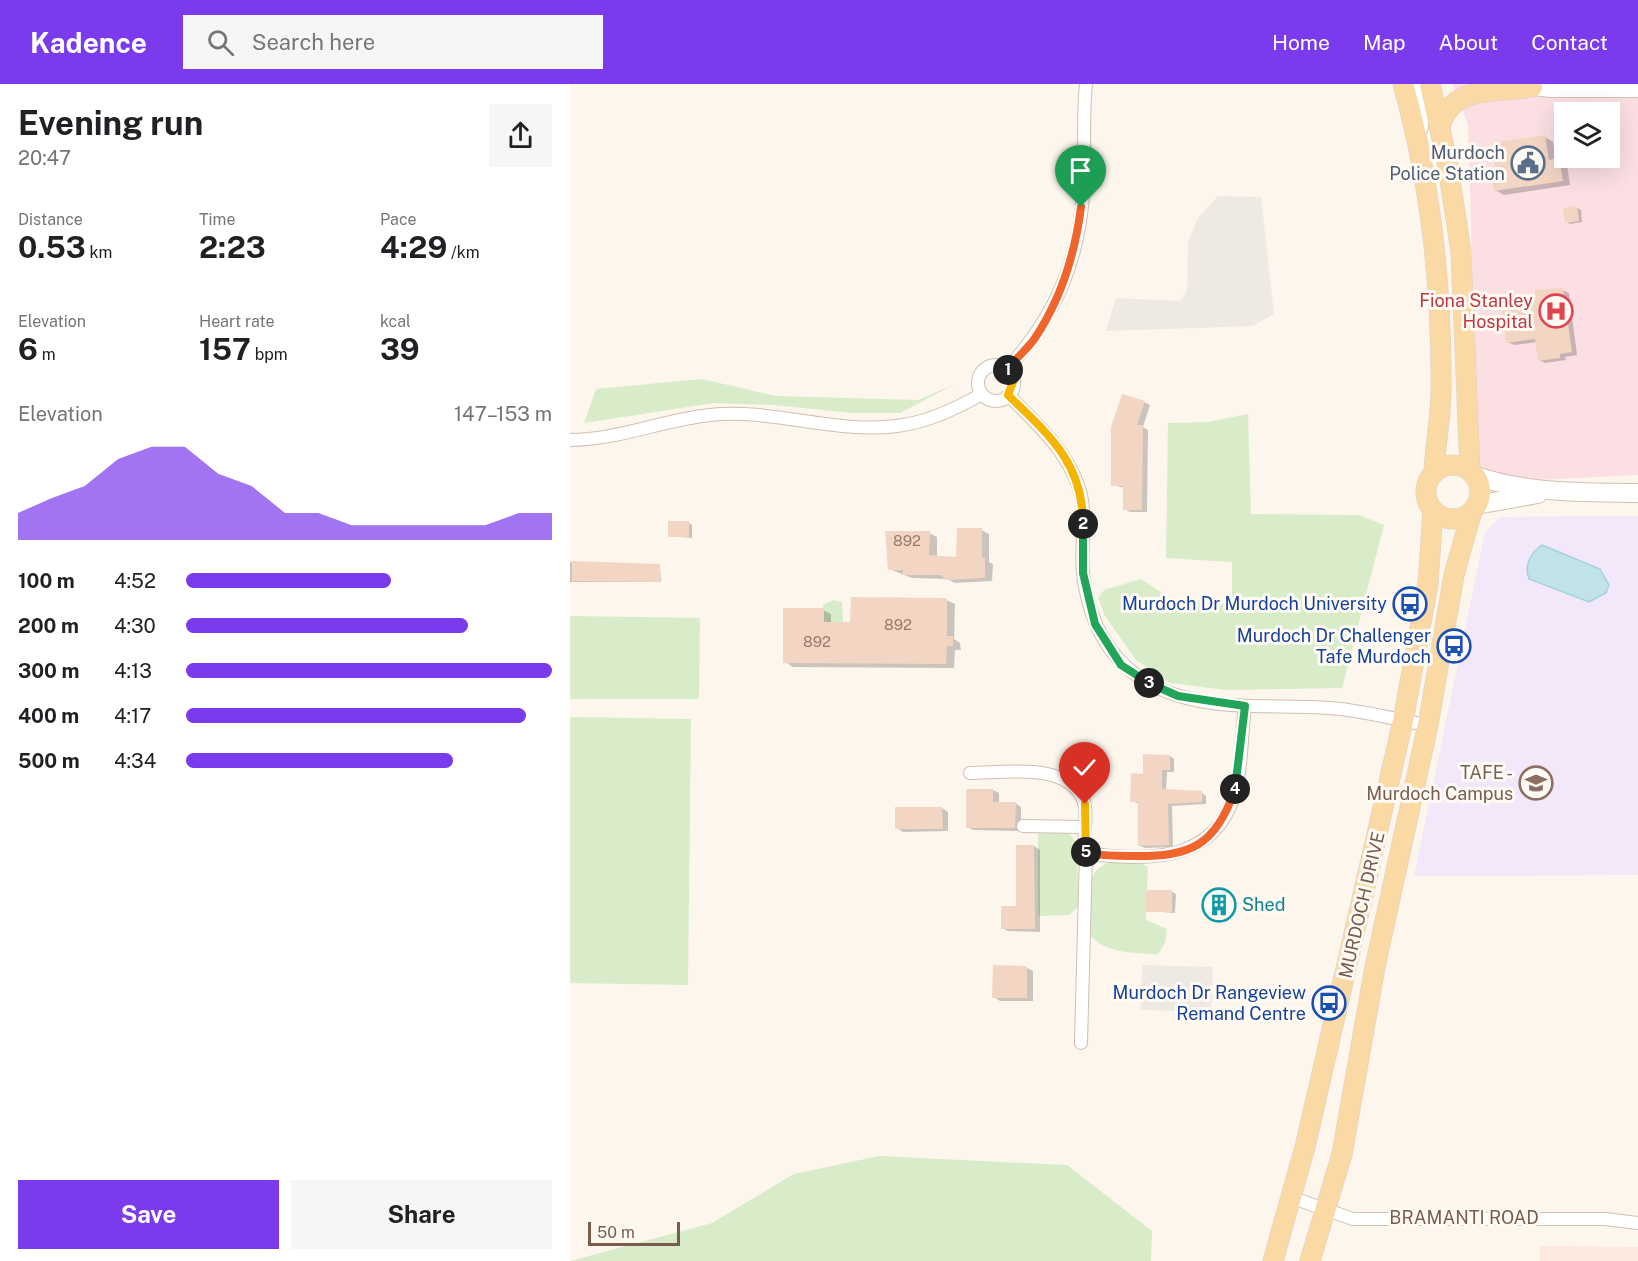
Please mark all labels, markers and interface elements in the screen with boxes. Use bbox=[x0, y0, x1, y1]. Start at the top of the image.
search box bbox=[183, 15, 603, 69]
text: Kadence bbox=[30, 26, 147, 59]
icon: search bbox=[204, 26, 237, 59]
text: Search here bbox=[252, 29, 375, 55]
text: Home bbox=[1272, 30, 1330, 55]
text: Map bbox=[1363, 30, 1406, 55]
text: About bbox=[1439, 30, 1498, 55]
text: Contact bbox=[1531, 30, 1608, 55]
map controls bbox=[1554, 102, 1620, 168]
button: layers bbox=[1554, 102, 1620, 168]
text: Evening run bbox=[18, 104, 203, 142]
button: share bbox=[489, 104, 552, 167]
place label: Murdoch Police Station bbox=[1389, 142, 1505, 184]
pin bbox=[1055, 145, 1106, 207]
public building icon: Murdoch Police Station bbox=[1510, 145, 1546, 181]
text: 20:47 bbox=[18, 146, 71, 170]
icon: arrive bbox=[1064, 154, 1097, 187]
text: Distance bbox=[18, 210, 83, 229]
text: Time bbox=[199, 210, 235, 229]
text: Pace bbox=[380, 210, 417, 229]
text: 0.53 bbox=[18, 229, 86, 265]
text: 2:23 bbox=[199, 229, 266, 265]
text: 4:29 bbox=[380, 229, 447, 265]
text: km bbox=[86, 243, 112, 262]
text: /km bbox=[447, 243, 480, 262]
place label: Fiona Stanley Hospital bbox=[1419, 290, 1533, 332]
hospital icon: Fiona Stanley Hospital bbox=[1538, 293, 1574, 329]
text: Elevation bbox=[18, 312, 86, 331]
text: Heart rate bbox=[199, 312, 275, 331]
text: kcal bbox=[380, 312, 411, 331]
text: 6 bbox=[18, 331, 38, 367]
text: 157 bbox=[199, 331, 251, 367]
text: 39 bbox=[380, 331, 420, 367]
text: m bbox=[38, 345, 56, 364]
text: bpm bbox=[251, 345, 288, 364]
pin: 1 bbox=[993, 355, 1023, 385]
text: 1 bbox=[1005, 360, 1011, 379]
text: Elevation bbox=[18, 402, 103, 426]
text: 147–153 m bbox=[454, 402, 552, 426]
pin: 2 bbox=[1068, 509, 1098, 539]
text: 2 bbox=[1078, 514, 1088, 533]
house number: 892 bbox=[893, 532, 921, 549]
text: 100 m bbox=[18, 569, 75, 593]
text: 4:52 bbox=[114, 569, 156, 593]
bus stop icon: Murdoch Dr Murdoch University bbox=[1392, 586, 1428, 622]
place label: Murdoch Dr Murdoch University bbox=[1122, 593, 1387, 614]
text: 200 m bbox=[18, 614, 79, 638]
text: 4:30 bbox=[114, 614, 156, 638]
house number: 892 bbox=[884, 616, 912, 633]
place label: Murdoch Dr Challenger Tafe Murdoch bbox=[1237, 625, 1431, 667]
bus stop icon: Murdoch Dr Challenger Tafe Murdoch bbox=[1436, 628, 1472, 664]
house number: 892 bbox=[803, 633, 831, 650]
text: 300 m bbox=[18, 659, 79, 683]
text: 4:13 bbox=[114, 659, 152, 683]
pin: 3 bbox=[1134, 668, 1164, 698]
text: 3 bbox=[1144, 673, 1154, 692]
text: 400 m bbox=[18, 704, 79, 728]
text: 4:17 bbox=[114, 704, 151, 728]
pin bbox=[1059, 742, 1110, 804]
text: 500 m bbox=[18, 749, 80, 773]
text: 4:34 bbox=[114, 749, 156, 773]
icon: check bbox=[1068, 751, 1101, 784]
place label: TAFE - Murdoch Campus bbox=[1366, 762, 1513, 804]
school or university icon: TAFE - Murdoch Campus bbox=[1518, 765, 1554, 801]
pin: 4 bbox=[1220, 774, 1250, 804]
text: 4 bbox=[1230, 779, 1240, 798]
street label: MURDOCH DRIVE bbox=[1334, 830, 1389, 980]
pin: 5 bbox=[1071, 837, 1101, 867]
text: 5 bbox=[1081, 842, 1091, 861]
building icon: Shed bbox=[1201, 887, 1237, 923]
place label: Shed bbox=[1242, 894, 1285, 915]
place label: Murdoch Dr Rangeview Remand Centre bbox=[1112, 982, 1306, 1024]
bus stop icon: Murdoch Dr Rangeview Remand Centre bbox=[1311, 985, 1347, 1021]
button: Save bbox=[18, 1180, 279, 1249]
button: Share bbox=[291, 1180, 552, 1249]
street label: BRAMANTI ROAD bbox=[1389, 1207, 1539, 1228]
scale bar bbox=[588, 1219, 680, 1246]
text: 50 m bbox=[597, 1223, 635, 1242]

